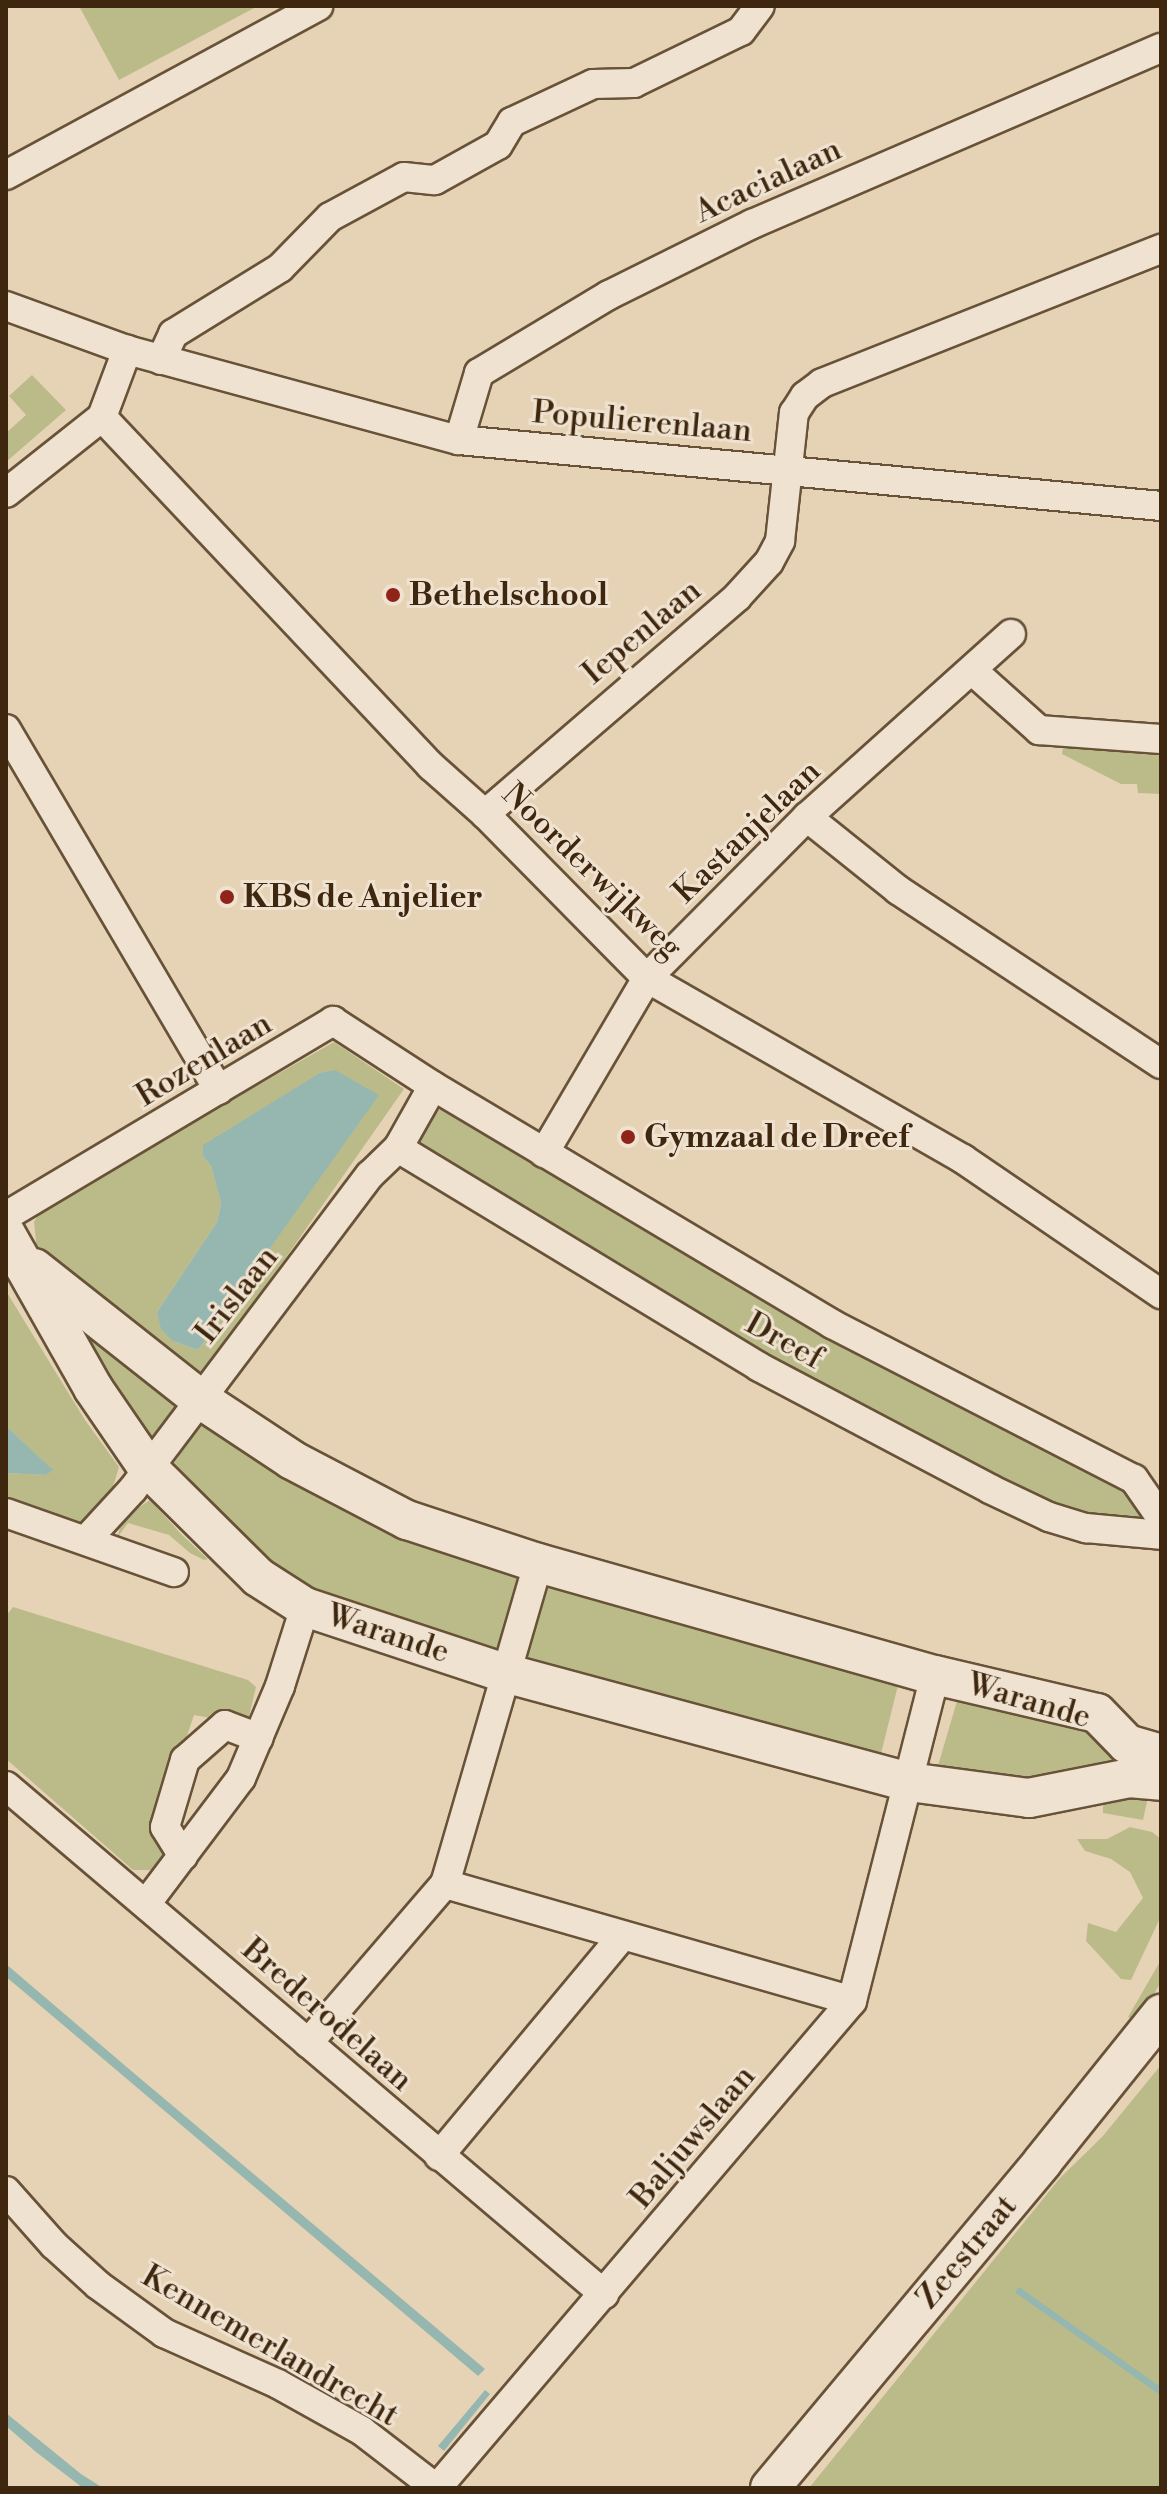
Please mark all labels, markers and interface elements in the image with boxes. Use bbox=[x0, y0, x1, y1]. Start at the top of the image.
street label: Acacialaan bbox=[689, 130, 847, 232]
street label: Populierenlaan bbox=[531, 393, 753, 451]
street label: Iepenlaan bbox=[575, 571, 709, 693]
place label: Bethelschool bbox=[409, 576, 608, 614]
marker: Bethelschool bbox=[384, 586, 402, 604]
street label: Kastanjelaan bbox=[665, 752, 829, 912]
street label: Noorderwijkweg bbox=[494, 775, 690, 967]
place label: KBS de Anjelier bbox=[243, 878, 483, 916]
marker: KBS de Anjelier bbox=[218, 888, 236, 906]
street label: Rozenlaan bbox=[129, 1005, 279, 1115]
place label: Gymzaal de Dreef bbox=[644, 1118, 909, 1156]
marker: Gymzaal de Dreef bbox=[619, 1128, 637, 1146]
street label: Irislaan bbox=[187, 1239, 287, 1351]
street label: Dreef bbox=[739, 1304, 829, 1378]
street label: Warande bbox=[322, 1596, 454, 1672]
street label: Warande bbox=[963, 1665, 1095, 1737]
street label: Brederodelaan bbox=[234, 1931, 420, 2099]
street label: Baljuwslaan bbox=[622, 2058, 764, 2216]
street label: Zeestraat bbox=[909, 2188, 1025, 2316]
street label: Kennemerlandrecht bbox=[135, 2257, 405, 2435]

